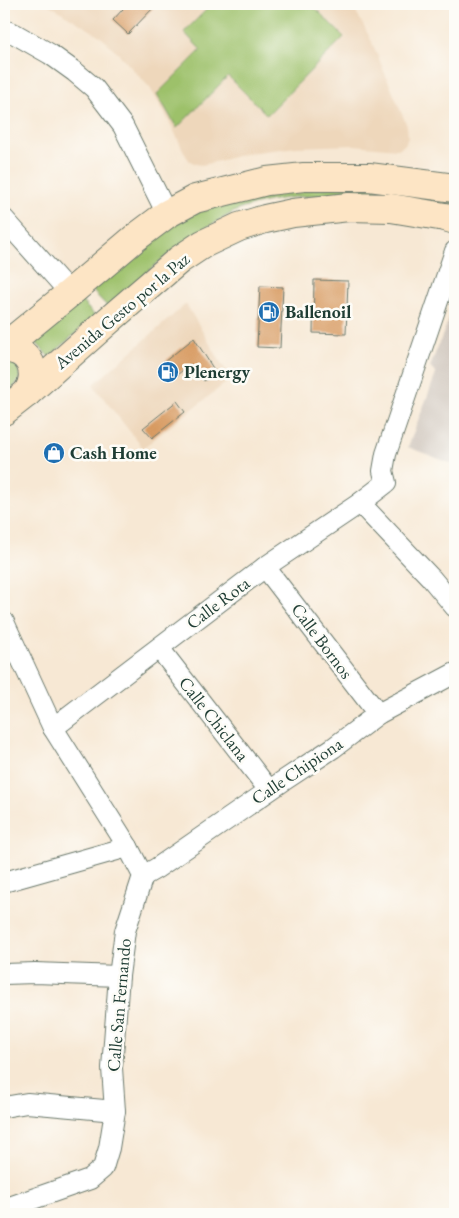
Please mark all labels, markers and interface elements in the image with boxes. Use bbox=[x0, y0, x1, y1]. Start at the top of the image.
street label: Avenida Gesto por la Paz bbox=[49, 247, 194, 374]
fuel station icon: Ballenoil bbox=[257, 300, 281, 324]
place label: Ballenoil bbox=[285, 300, 351, 323]
fuel station icon: Plenergy bbox=[156, 360, 180, 384]
place label: Plenergy bbox=[184, 360, 250, 383]
shop icon: Cash Home bbox=[42, 441, 66, 465]
place label: Cash Home bbox=[70, 441, 157, 464]
street label: Calle Rota bbox=[181, 571, 255, 634]
street label: Calle Bornos bbox=[286, 598, 358, 683]
street label: Calle Chiclana bbox=[174, 672, 255, 766]
street label: Calle Chipiona bbox=[247, 731, 347, 809]
street label: Calle San Fernando bbox=[101, 937, 136, 1073]

